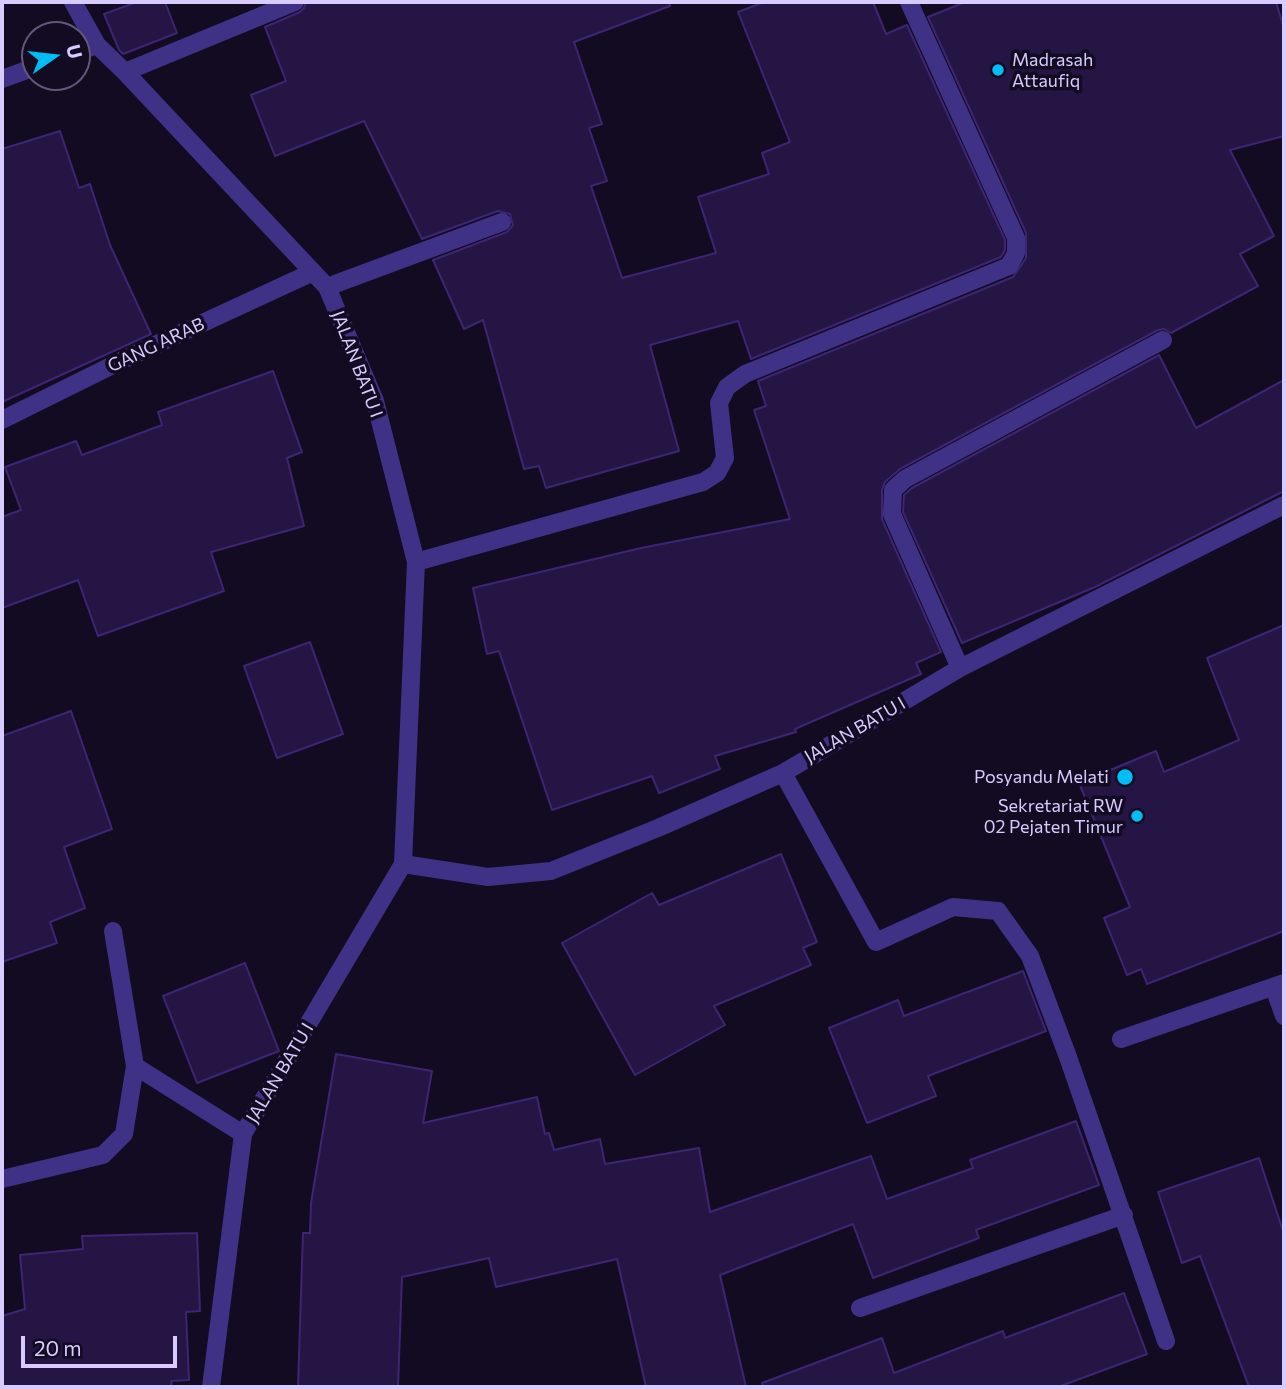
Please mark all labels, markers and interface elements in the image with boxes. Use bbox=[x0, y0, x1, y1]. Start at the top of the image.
north arrow bbox=[21, 21, 91, 91]
text: U bbox=[62, 42, 88, 61]
place label: Madrasah Attaufiq bbox=[1012, 49, 1093, 92]
marker: Madrasah Attaufiq bbox=[990, 62, 1006, 78]
street label: JALAN BATU I bbox=[327, 307, 387, 421]
street label: GANG ARAB bbox=[104, 313, 208, 377]
street label: JALAN BATU I bbox=[801, 692, 909, 768]
place label: Posyandu Melati bbox=[974, 766, 1109, 788]
marker: Posyandu Melati bbox=[1115, 767, 1135, 787]
place label: Sekretariat RW 02 Pejaten Timur bbox=[984, 795, 1123, 838]
marker: Sekretariat RW 02 Pejaten Timur bbox=[1129, 808, 1145, 824]
street label: JALAN BATU I bbox=[242, 1019, 318, 1127]
scale bar bbox=[24, 1322, 180, 1366]
text: 20 m bbox=[34, 1335, 82, 1360]

